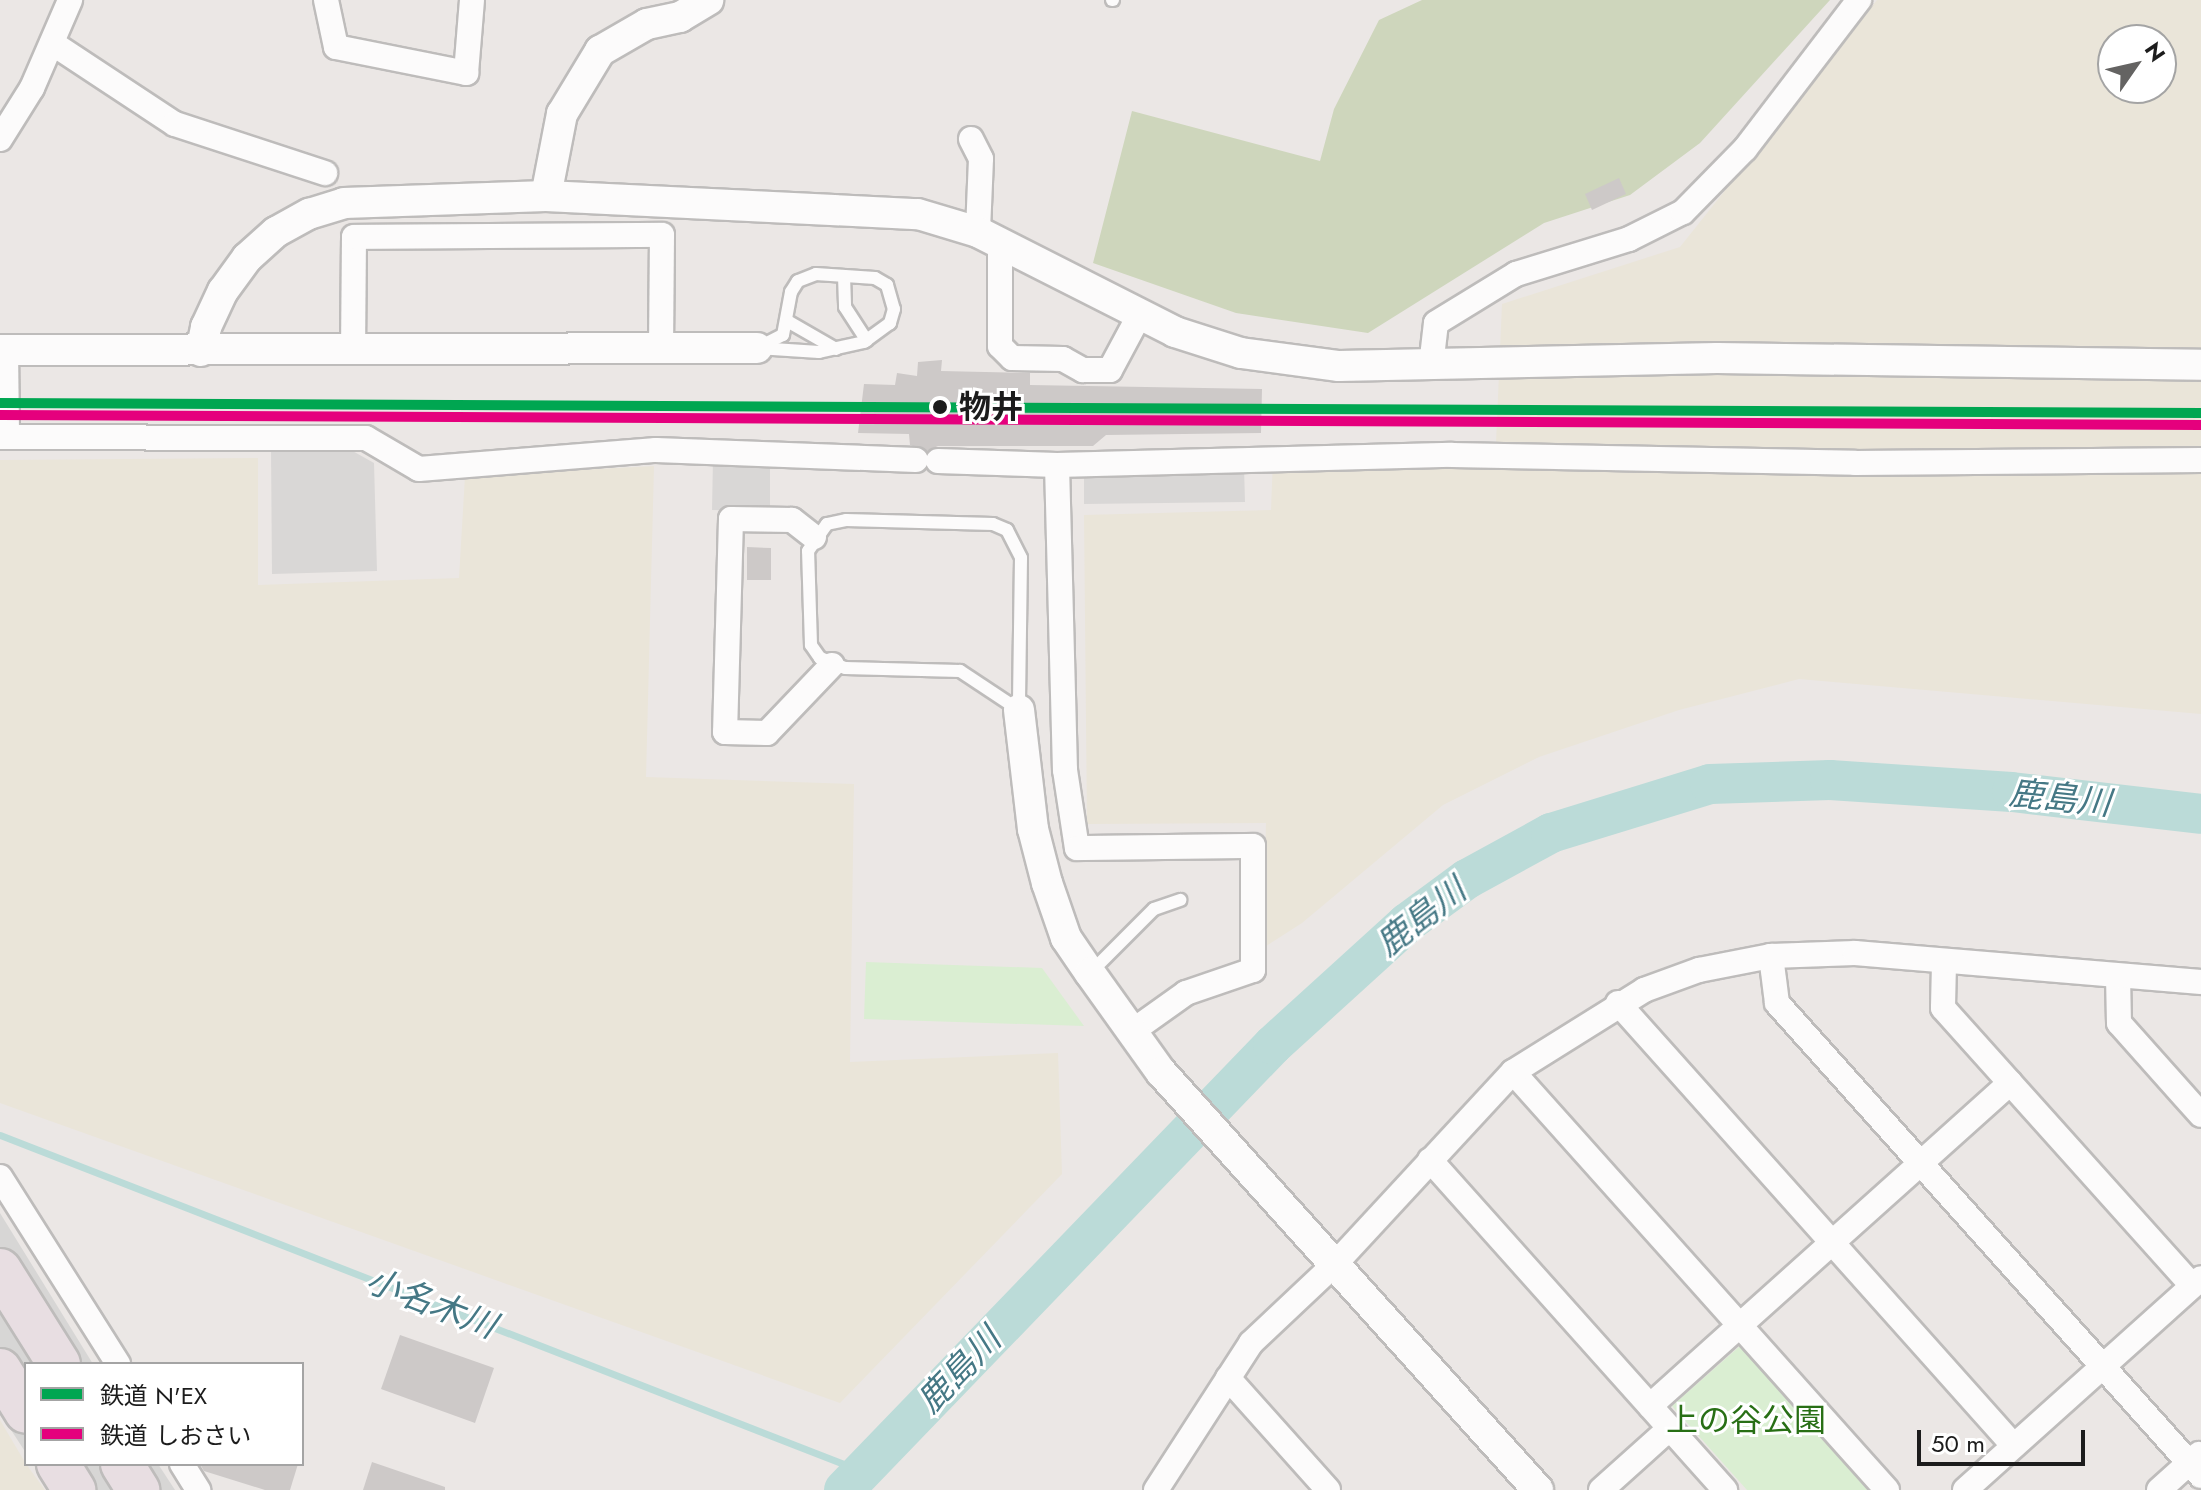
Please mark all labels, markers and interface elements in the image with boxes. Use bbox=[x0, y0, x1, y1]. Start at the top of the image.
north arrow bbox=[2097, 24, 2177, 104]
text: N bbox=[2137, 36, 2173, 68]
place label: 物井 bbox=[959, 388, 1023, 426]
marker: 物井 bbox=[928, 395, 952, 419]
water label: 鹿島川 bbox=[2007, 772, 2113, 824]
water label: 鹿島川 bbox=[1368, 870, 1474, 964]
water label: 小名木川 bbox=[360, 1260, 502, 1346]
water label: 鹿島川 bbox=[909, 1319, 1009, 1421]
legend bbox=[24, 1362, 304, 1466]
text: 鉄道 N'EX bbox=[100, 1378, 207, 1413]
park label: 上の谷公園 bbox=[1666, 1401, 1826, 1439]
scale bar bbox=[1921, 1414, 2089, 1464]
text: 鉄道 しおさい bbox=[100, 1418, 251, 1453]
text: 50 m bbox=[1931, 1426, 1985, 1461]

